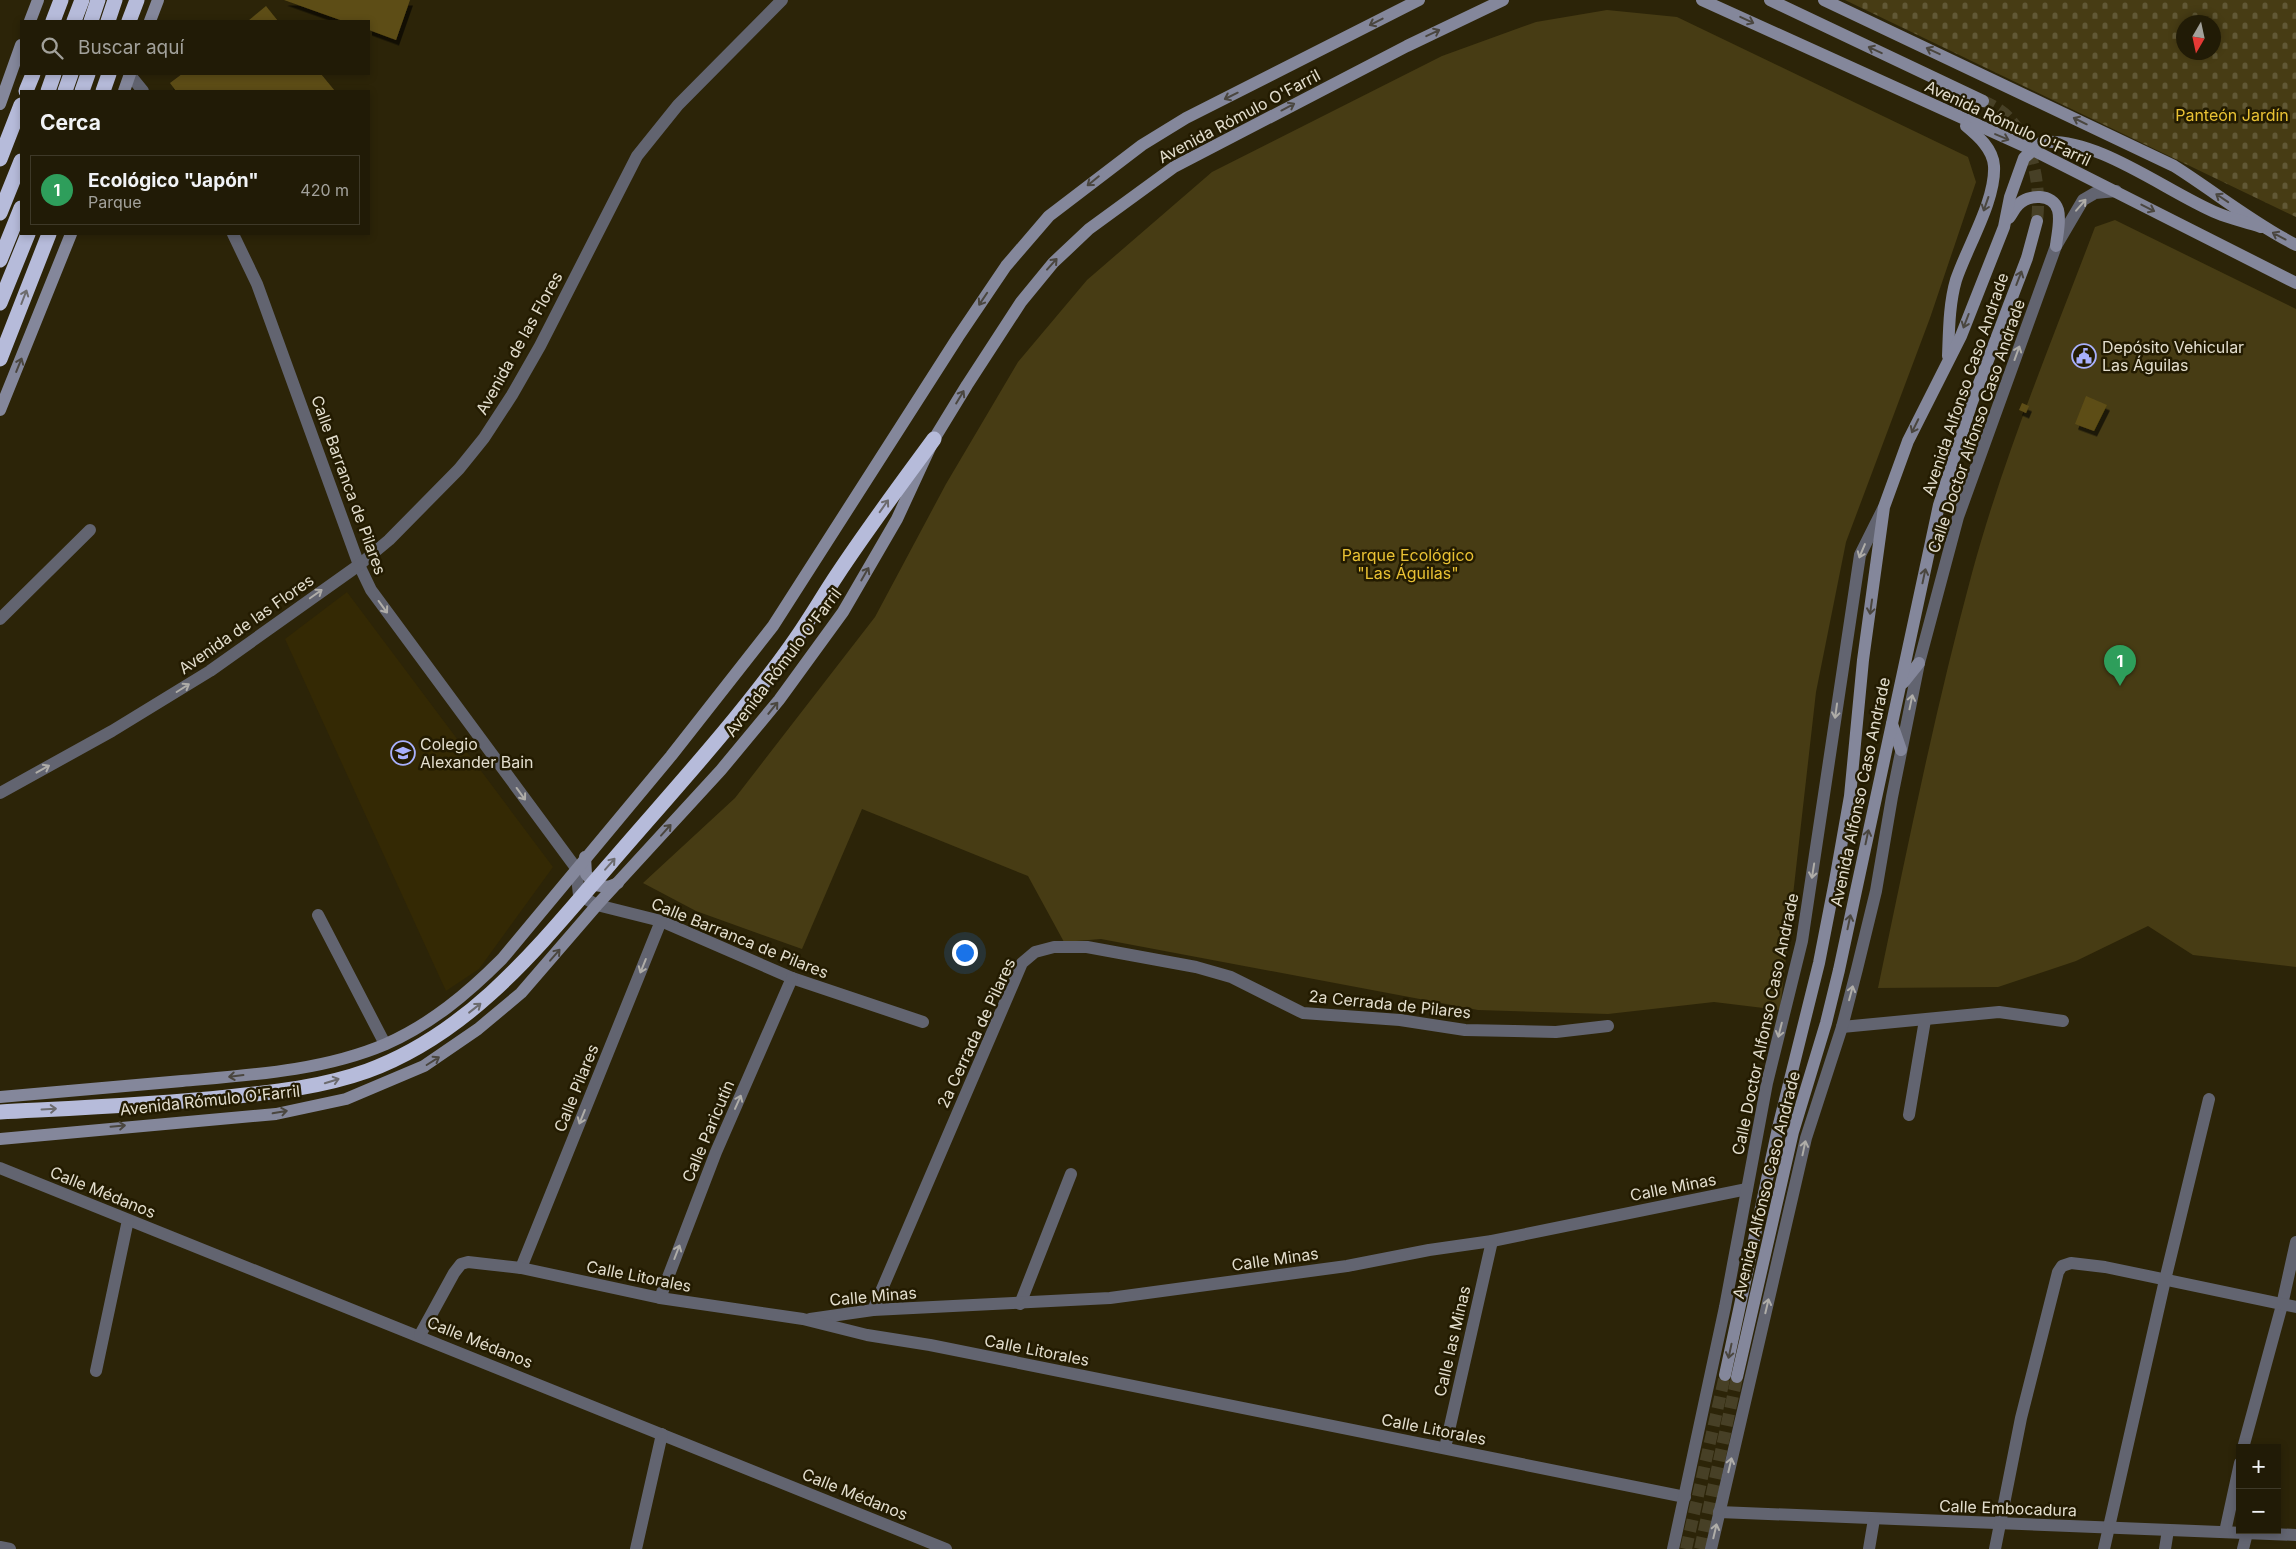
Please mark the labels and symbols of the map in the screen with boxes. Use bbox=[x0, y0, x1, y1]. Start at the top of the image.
north arrow bbox=[2176, 15, 2221, 60]
one-way arrow bbox=[1739, 16, 1754, 26]
one-way arrow bbox=[1368, 17, 1383, 27]
one-way arrow bbox=[1425, 28, 1440, 38]
one-way arrow bbox=[1868, 45, 1883, 55]
one-way arrow bbox=[1926, 46, 1941, 55]
street label: Avenida Rómulo O'Farril bbox=[1154, 65, 1324, 167]
street label: Avenida Rómulo O'Farril bbox=[1922, 76, 2094, 170]
one-way arrow bbox=[1224, 92, 1239, 101]
one-way arrow bbox=[1280, 102, 1295, 112]
park label: Panteón Jardín bbox=[2175, 105, 2289, 125]
one-way arrow bbox=[2072, 116, 2087, 126]
one-way arrow bbox=[1994, 133, 2009, 142]
one-way arrow bbox=[1087, 176, 1100, 187]
one-way arrow bbox=[2216, 193, 2230, 203]
one-way arrow bbox=[1981, 196, 1990, 211]
one-way arrow bbox=[2075, 198, 2086, 211]
one-way arrow bbox=[2140, 204, 2155, 213]
one-way arrow bbox=[2271, 231, 2286, 241]
one-way arrow bbox=[1046, 258, 1058, 271]
street label: Avenida de las Flores bbox=[471, 268, 567, 418]
street label: Avenida Alfonso Caso Andrade bbox=[1917, 270, 2013, 498]
one-way arrow bbox=[2015, 271, 2024, 286]
one-way arrow bbox=[20, 290, 29, 306]
one-way arrow bbox=[978, 292, 988, 306]
street label: Calle Doctor Alfonso Caso Andrade bbox=[1923, 296, 2029, 556]
one-way arrow bbox=[1961, 313, 1971, 328]
place label: Depósito Vehicular Las Águilas bbox=[2102, 337, 2244, 375]
public building icon: Depósito Vehicular Las Águilas bbox=[2071, 343, 2097, 369]
one-way arrow bbox=[2013, 346, 2022, 361]
one-way arrow bbox=[15, 358, 25, 373]
one-way arrow bbox=[955, 391, 965, 405]
street label: Calle Barranca de Pilares bbox=[307, 393, 391, 577]
one-way arrow bbox=[1909, 418, 1919, 433]
one-way arrow bbox=[879, 499, 889, 513]
one-way arrow bbox=[1857, 543, 1867, 558]
park label: Parque Ecológico "Las Águilas" bbox=[1342, 545, 1474, 583]
one-way arrow bbox=[860, 567, 870, 582]
one-way arrow bbox=[1920, 568, 1929, 584]
street label: Avenida de las Flores bbox=[175, 570, 317, 678]
street label: Avenida Rómulo O'Farril bbox=[721, 584, 845, 740]
one-way arrow bbox=[309, 589, 323, 599]
one-way arrow bbox=[1865, 599, 1875, 615]
one-way arrow bbox=[378, 600, 388, 614]
pin: 1 bbox=[2104, 645, 2136, 686]
street label: Avenida Alfonso Caso Andrade bbox=[1826, 675, 1894, 909]
one-way arrow bbox=[176, 682, 190, 692]
one-way arrow bbox=[1907, 695, 1916, 711]
one-way arrow bbox=[767, 701, 778, 714]
one-way arrow bbox=[1831, 702, 1841, 718]
place label: Colegio Alexander Bain bbox=[420, 734, 533, 772]
school or university icon: Colegio Alexander Bain bbox=[390, 740, 416, 766]
one-way arrow bbox=[35, 764, 50, 773]
one-way arrow bbox=[516, 787, 526, 801]
one-way arrow bbox=[660, 824, 672, 837]
one-way arrow bbox=[1863, 830, 1872, 846]
one-way arrow bbox=[604, 857, 616, 870]
one-way arrow bbox=[1808, 863, 1818, 879]
street label: Calle Doctor Alfonso Caso Andrade bbox=[1727, 891, 1803, 1157]
street label: Calle Barranca de Pilares bbox=[648, 893, 832, 983]
one-way arrow bbox=[1845, 914, 1854, 930]
your location bbox=[952, 940, 978, 966]
one-way arrow bbox=[549, 948, 561, 961]
street label: 2a Cerrada de Pilares bbox=[933, 955, 1019, 1111]
one-way arrow bbox=[637, 958, 647, 973]
one-way arrow bbox=[1847, 985, 1856, 1001]
street label: 2a Cerrada de Pilares bbox=[1308, 986, 1472, 1022]
one-way arrow bbox=[469, 1003, 482, 1014]
one-way arrow bbox=[1775, 1022, 1784, 1038]
street label: Calle Pilares bbox=[549, 1041, 603, 1135]
one-way arrow bbox=[425, 1055, 439, 1065]
street label: Avenida Alfonso Caso Andrade bbox=[1728, 1069, 1804, 1301]
one-way arrow bbox=[228, 1071, 244, 1081]
one-way arrow bbox=[324, 1076, 340, 1086]
street label: Calle Paricutín bbox=[678, 1077, 738, 1185]
street label: Avenida Rómulo O'Farril bbox=[119, 1081, 301, 1119]
one-way arrow bbox=[733, 1095, 743, 1110]
one-way arrow bbox=[40, 1105, 56, 1114]
one-way arrow bbox=[272, 1107, 288, 1117]
one-way arrow bbox=[577, 1109, 586, 1124]
one-way arrow bbox=[110, 1122, 126, 1131]
one-way arrow bbox=[1800, 1140, 1809, 1156]
street label: Calle Médanos bbox=[47, 1162, 159, 1222]
street label: Calle Minas bbox=[1628, 1169, 1718, 1205]
street label: Calle Minas bbox=[1230, 1243, 1320, 1275]
one-way arrow bbox=[673, 1245, 682, 1260]
street label: Calle Litorales bbox=[585, 1256, 693, 1296]
street label: Calle Minas bbox=[829, 1282, 917, 1310]
street label: Calle las Minas bbox=[1430, 1284, 1474, 1398]
one-way arrow bbox=[1763, 1299, 1772, 1315]
street label: Calle Médanos bbox=[424, 1312, 536, 1372]
street label: Calle Litorales bbox=[983, 1330, 1091, 1370]
one-way arrow bbox=[1725, 1343, 1734, 1359]
street label: Calle Litorales bbox=[1380, 1409, 1488, 1449]
one-way arrow bbox=[1726, 1457, 1735, 1473]
street label: Calle Médanos bbox=[799, 1464, 911, 1524]
street label: Calle Embocadura bbox=[1939, 1496, 2077, 1520]
one-way arrow bbox=[1711, 1523, 1720, 1539]

